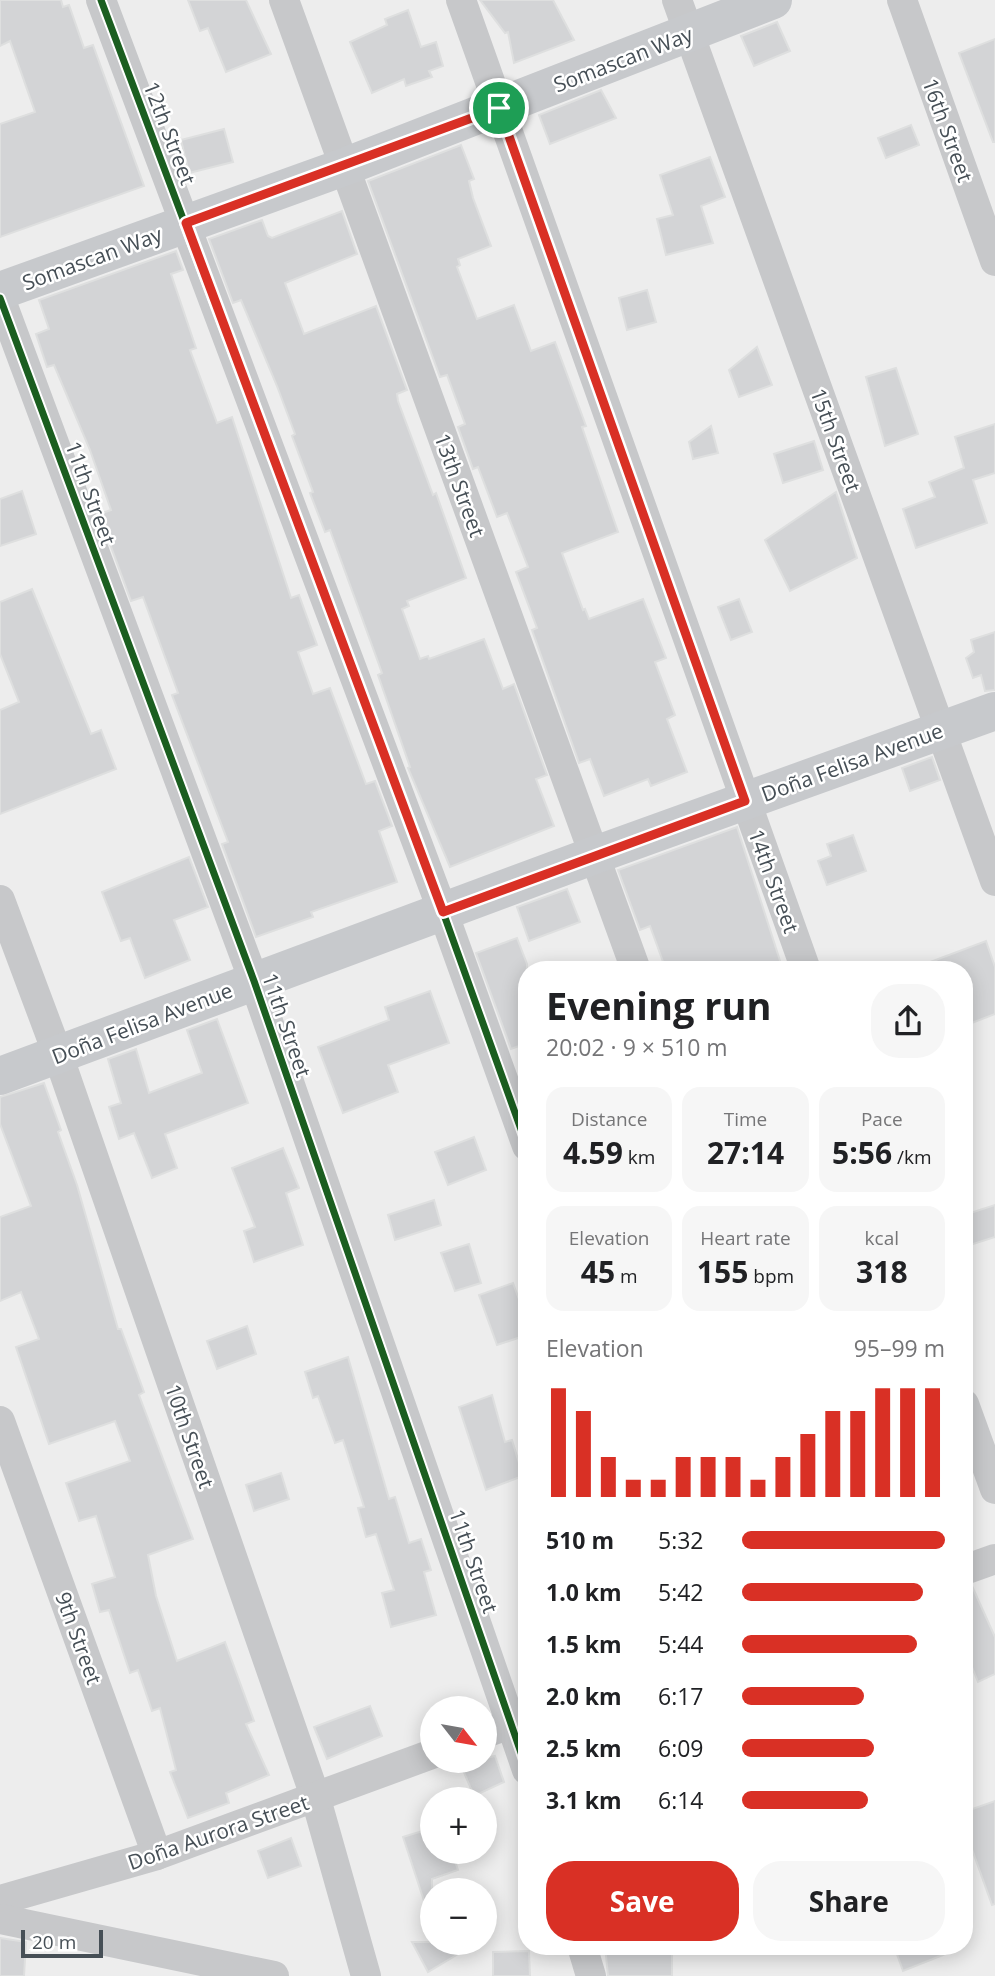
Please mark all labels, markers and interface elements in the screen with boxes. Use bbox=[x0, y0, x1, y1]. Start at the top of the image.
street label: Somascan Way bbox=[549, 19, 697, 98]
street label: 16th Street bbox=[916, 74, 980, 186]
street label: 12th Street bbox=[137, 77, 203, 189]
pin bbox=[469, 78, 529, 138]
icon: arrive bbox=[480, 89, 518, 127]
street label: Somascan Way bbox=[18, 220, 166, 296]
street label: 15th Street bbox=[804, 384, 868, 496]
street label: 13th Street bbox=[428, 429, 492, 541]
street label: 11th Street bbox=[59, 437, 123, 549]
street label: Doña Felisa Avenue bbox=[757, 716, 947, 808]
street label: 14th Street bbox=[742, 825, 806, 937]
street label: 11th Street bbox=[256, 969, 318, 1081]
street label: Doña Felisa Avenue bbox=[48, 976, 236, 1070]
text: Evening run bbox=[546, 979, 771, 1031]
button: share bbox=[871, 984, 945, 1058]
text: 20:02 · 9 × 510 m bbox=[546, 1031, 728, 1063]
text: Distance bbox=[571, 1106, 647, 1132]
text: Time bbox=[724, 1106, 767, 1132]
text: Pace bbox=[861, 1106, 903, 1132]
text: 4.59 bbox=[563, 1132, 623, 1173]
text: 27:14 bbox=[707, 1132, 784, 1173]
text: 5:56 bbox=[832, 1132, 892, 1173]
text: km bbox=[623, 1144, 655, 1170]
text: /km bbox=[892, 1144, 932, 1170]
text: Elevation bbox=[569, 1225, 650, 1251]
text: Heart rate bbox=[700, 1225, 791, 1251]
text: kcal bbox=[865, 1225, 899, 1251]
text: 45 bbox=[581, 1251, 615, 1292]
text: 155 bbox=[697, 1251, 748, 1292]
text: 318 bbox=[856, 1251, 908, 1292]
text: m bbox=[615, 1263, 638, 1289]
text: bpm bbox=[748, 1263, 794, 1289]
text: Elevation bbox=[546, 1332, 644, 1364]
text: 95–99 m bbox=[854, 1332, 945, 1364]
street label: 10th Street bbox=[159, 1380, 221, 1492]
street label: 11th Street bbox=[443, 1505, 505, 1617]
text: 510 m bbox=[546, 1524, 614, 1556]
text: 5:32 bbox=[658, 1524, 704, 1556]
text: 1.0 km bbox=[546, 1576, 622, 1608]
text: 5:42 bbox=[658, 1576, 704, 1608]
street label: 9th Street bbox=[49, 1588, 109, 1688]
text: 1.5 km bbox=[546, 1628, 622, 1660]
text: 5:44 bbox=[658, 1628, 704, 1660]
text: 2.0 km bbox=[546, 1680, 622, 1712]
text: 6:17 bbox=[658, 1680, 704, 1712]
north arrow bbox=[420, 1696, 497, 1773]
map controls bbox=[420, 1696, 497, 1955]
text: 2.5 km bbox=[546, 1732, 622, 1764]
text: 6:09 bbox=[658, 1732, 704, 1764]
text: 3.1 km bbox=[546, 1784, 622, 1816]
text: 6:14 bbox=[658, 1784, 704, 1816]
button: + bbox=[420, 1787, 497, 1864]
street label: Doña Aurora Street bbox=[124, 1788, 312, 1876]
button: Save bbox=[546, 1861, 739, 1941]
button: Share bbox=[753, 1861, 945, 1941]
button: − bbox=[420, 1878, 497, 1955]
scale bar bbox=[21, 1927, 103, 1959]
text: 20 m bbox=[32, 1929, 76, 1955]

